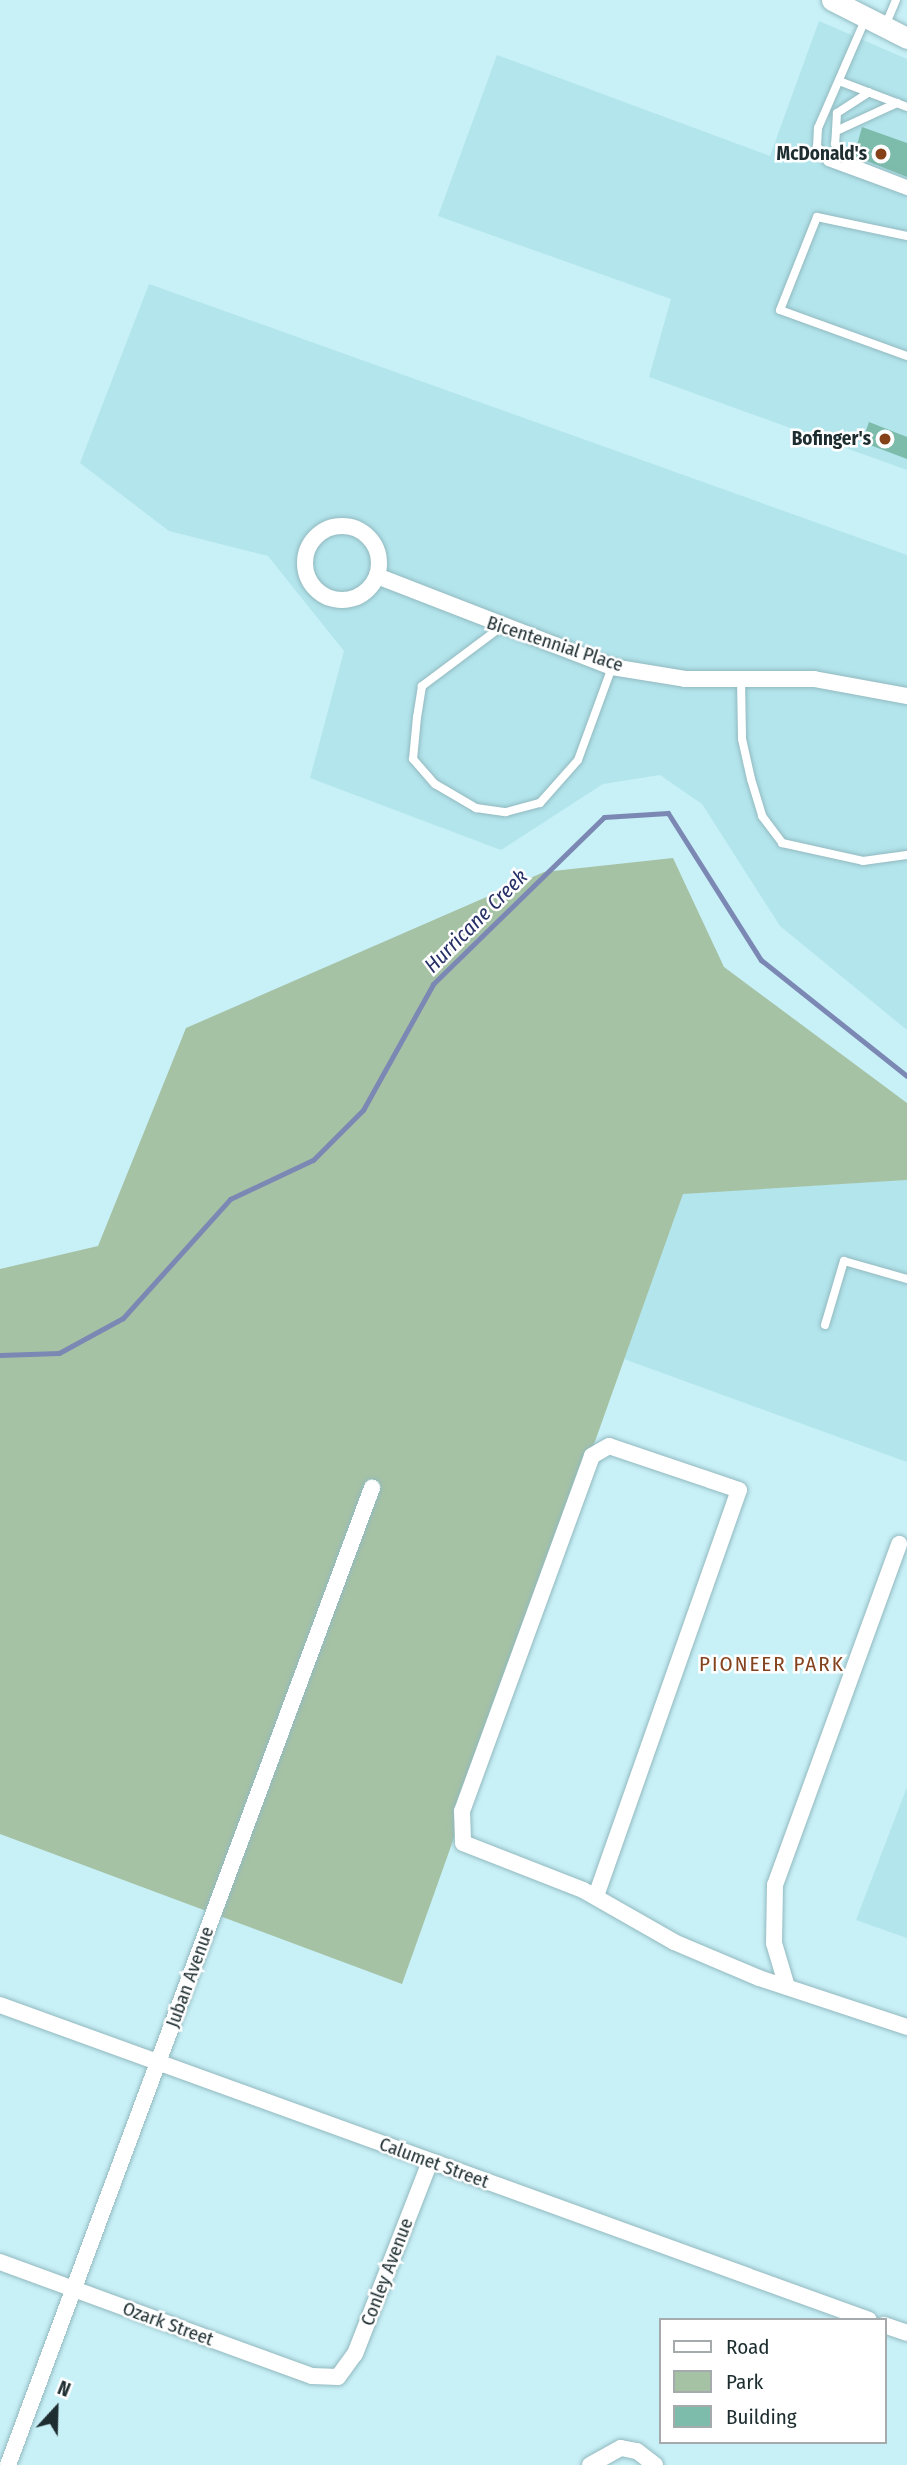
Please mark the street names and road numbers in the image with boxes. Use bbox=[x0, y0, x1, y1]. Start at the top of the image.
street label: Bicentennial Place bbox=[484, 611, 626, 677]
street label: Juban Avenue bbox=[161, 1923, 219, 2031]
street label: Calumet Street bbox=[376, 2133, 492, 2193]
street label: Conley Avenue bbox=[356, 2215, 418, 2329]
street label: Ozark Street bbox=[119, 2297, 217, 2351]

